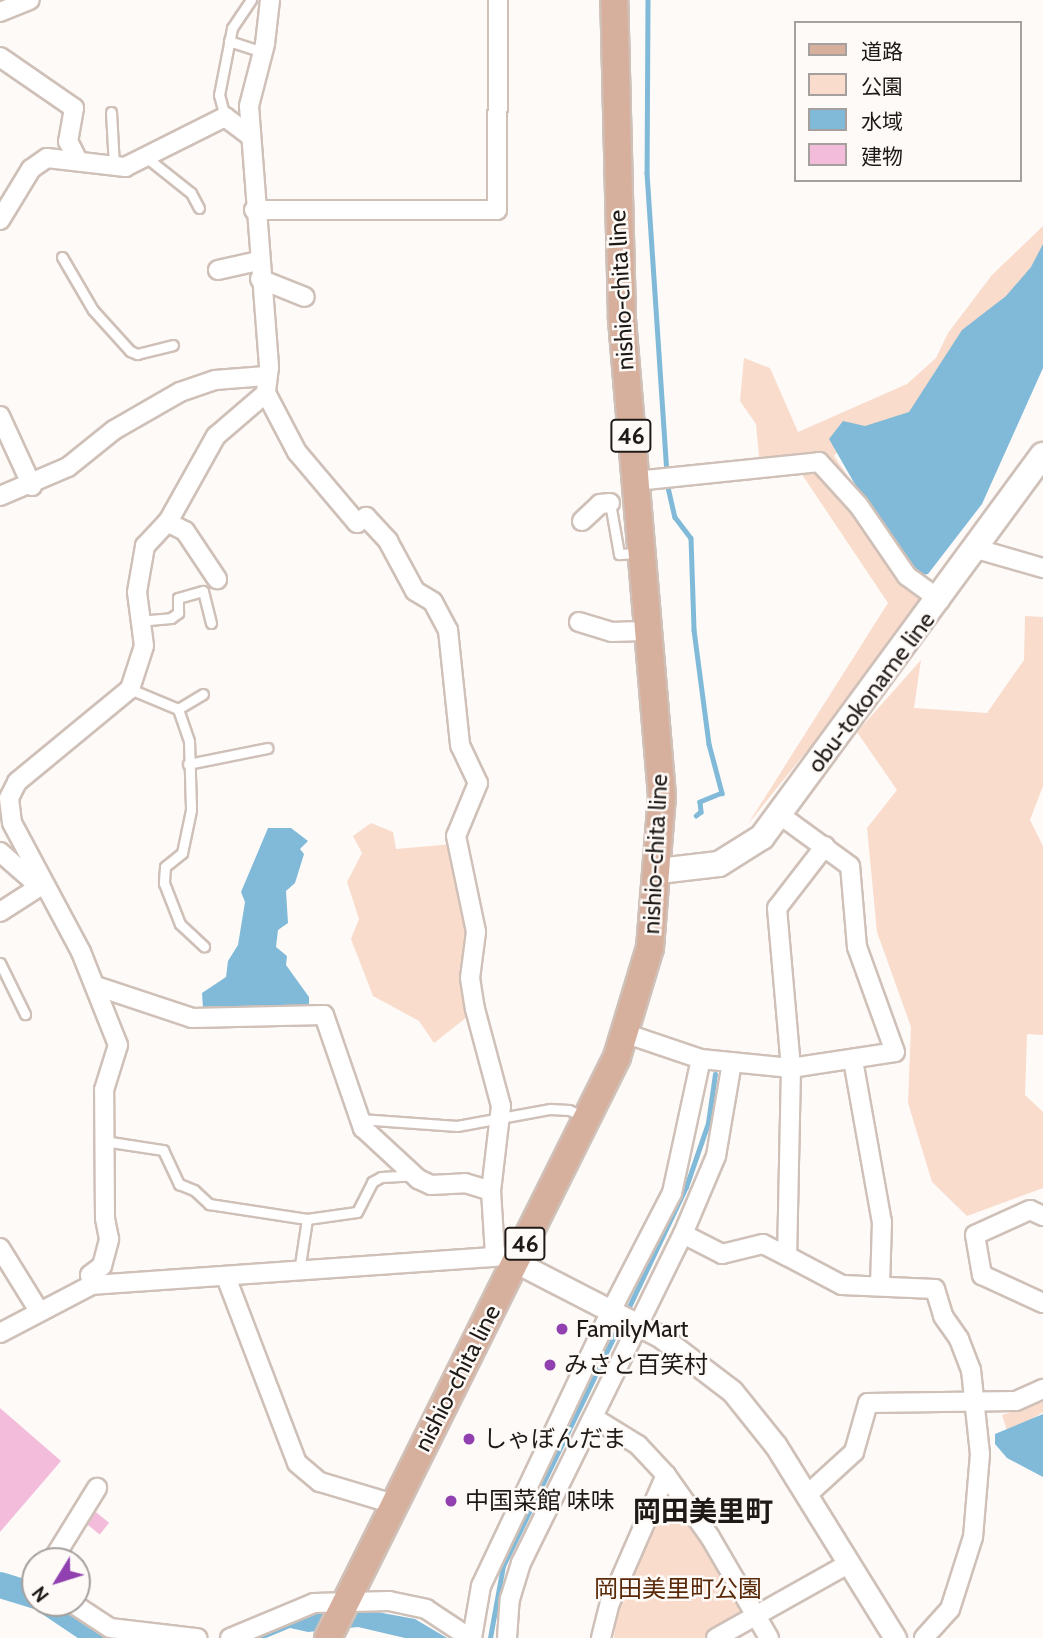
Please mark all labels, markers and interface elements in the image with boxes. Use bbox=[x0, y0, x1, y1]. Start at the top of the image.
legend bbox=[794, 21, 1022, 182]
text: 道路 bbox=[861, 39, 903, 64]
text: 公園 bbox=[861, 74, 903, 99]
text: 水域 bbox=[861, 109, 903, 134]
text: 建物 bbox=[861, 144, 903, 169]
street label: nishio-chita line bbox=[602, 209, 640, 371]
road number: 46 bbox=[610, 416, 652, 456]
street label: obu-tokoname line bbox=[801, 606, 941, 778]
street label: nishio-chita line bbox=[636, 773, 674, 935]
road number: 46 bbox=[504, 1224, 546, 1264]
street label: nishio-chita line bbox=[408, 1300, 506, 1456]
place label: FamilyMart bbox=[576, 1315, 688, 1343]
marker: FamilyMart bbox=[554, 1321, 570, 1337]
place label: みさと百笑村 bbox=[564, 1351, 708, 1379]
marker: みさと百笑村 bbox=[542, 1357, 558, 1373]
place label: しゃぼんだま bbox=[483, 1425, 627, 1453]
marker: しゃぼんだま bbox=[461, 1431, 477, 1447]
place label: 中国菜館 味味 bbox=[465, 1487, 614, 1515]
marker: 中国菜館 味味 bbox=[443, 1493, 459, 1509]
district label: 岡田美里町 bbox=[633, 1494, 773, 1528]
north arrow bbox=[21, 1547, 91, 1617]
park label: 岡田美里町公園 bbox=[594, 1575, 762, 1603]
text: N bbox=[27, 1582, 54, 1606]

